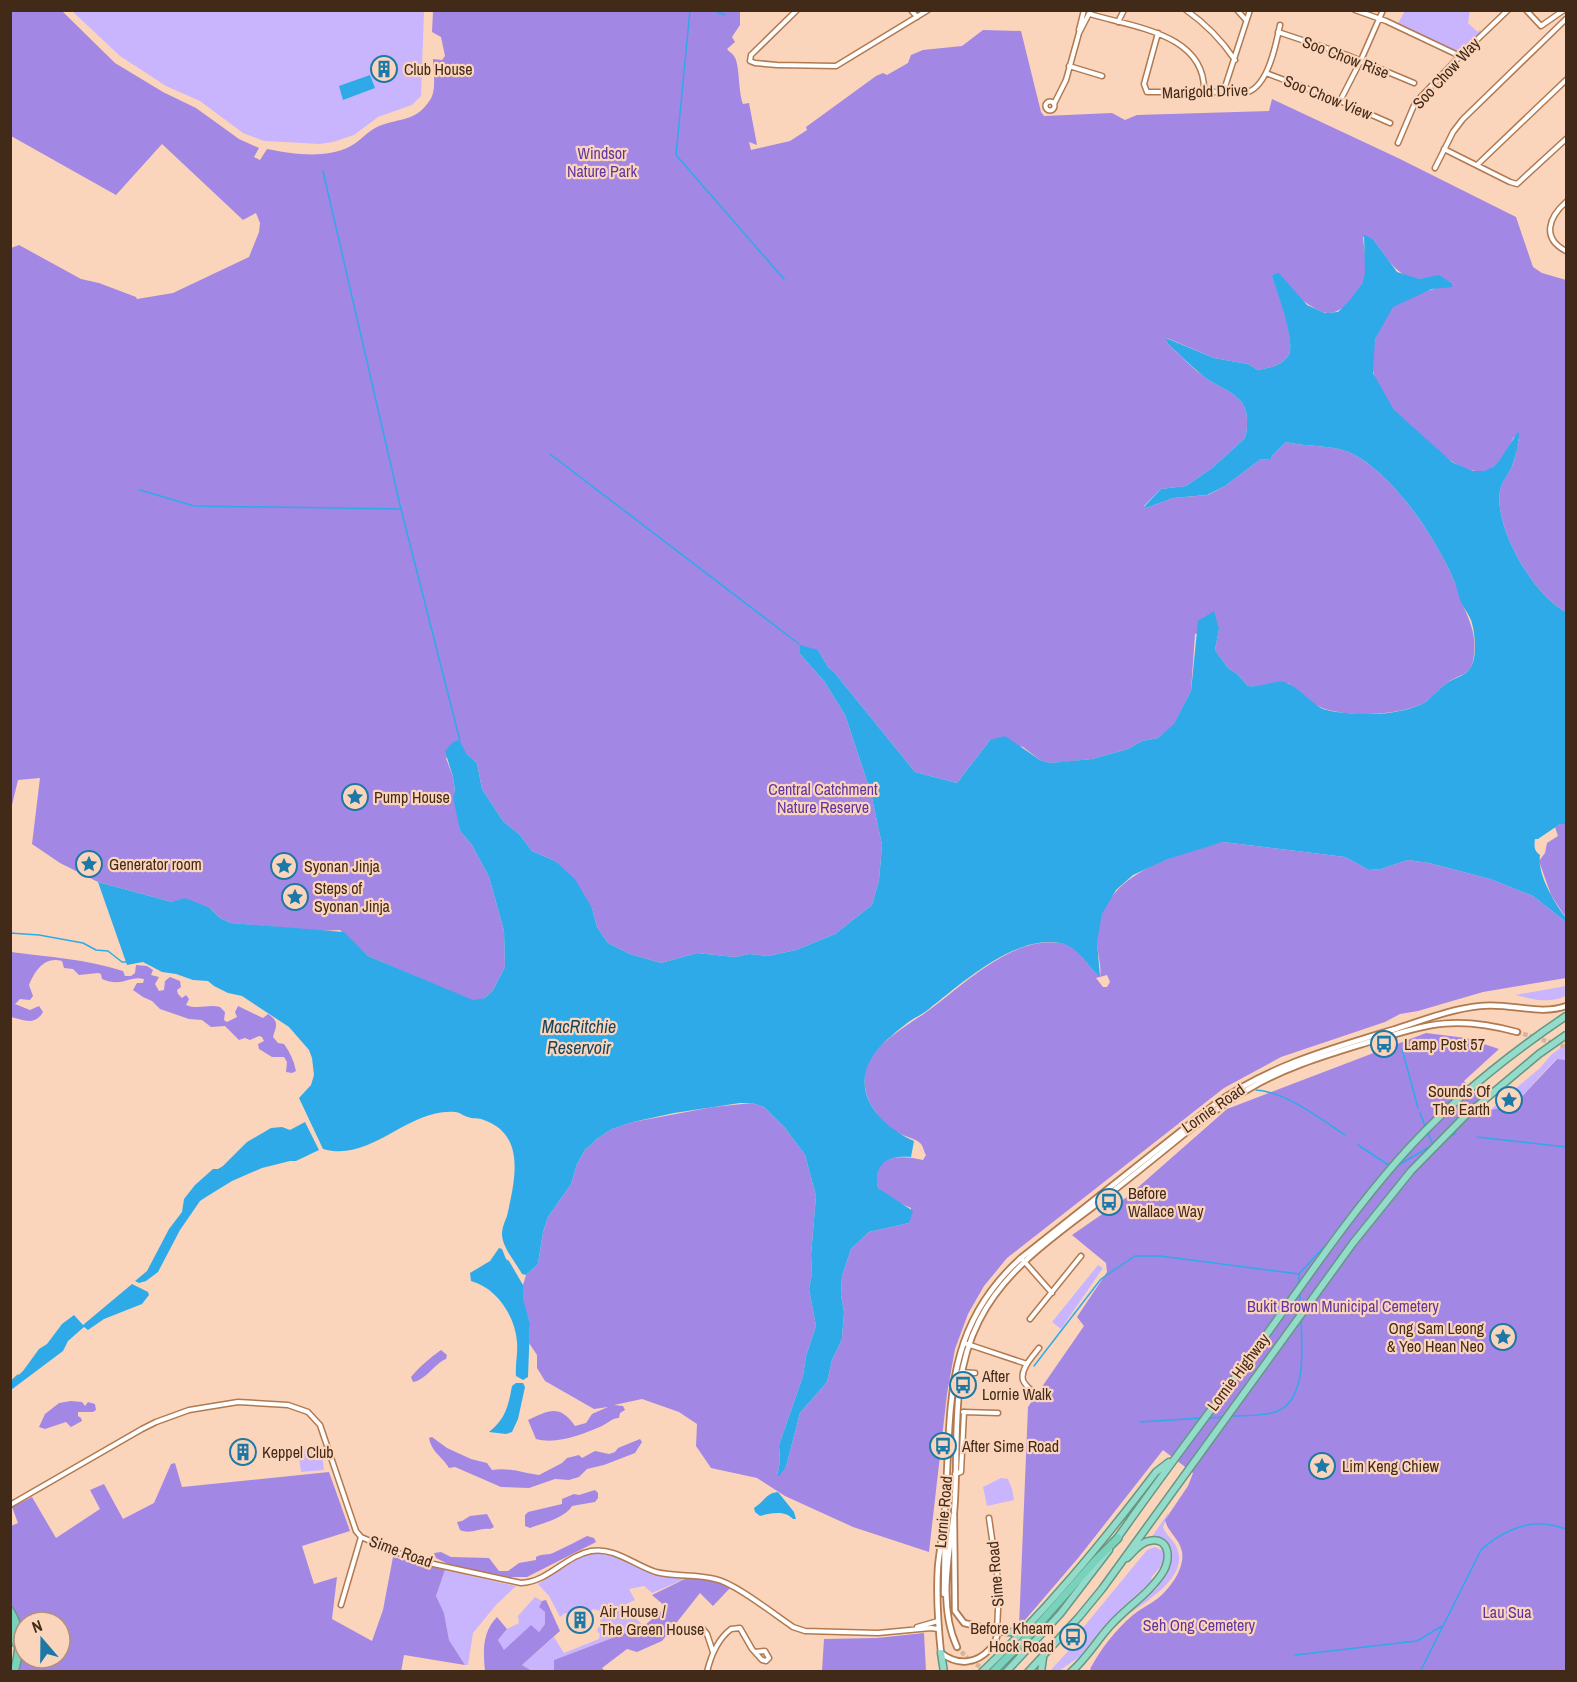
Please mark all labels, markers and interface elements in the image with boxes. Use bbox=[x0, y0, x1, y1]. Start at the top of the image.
street label: Soo Chow Rise bbox=[1300, 30, 1392, 84]
street label: Soo Chow Way bbox=[1407, 32, 1485, 113]
building icon: Club House bbox=[369, 54, 399, 84]
place label: Club House bbox=[404, 58, 473, 80]
street label: Soo Chow View bbox=[1281, 69, 1376, 125]
street label: Marigold Drive bbox=[1162, 79, 1248, 103]
park label: Windsor Nature Park bbox=[567, 142, 637, 182]
park label: Central Catchment Nature Reserve bbox=[768, 778, 878, 818]
place icon: Pump House bbox=[340, 782, 370, 812]
place label: Pump House bbox=[374, 786, 450, 808]
place icon: Generator room bbox=[74, 849, 104, 879]
place icon: Syonan Jinja bbox=[269, 851, 299, 881]
place label: Generator room bbox=[109, 853, 202, 875]
place label: Syonan Jinja bbox=[304, 855, 381, 877]
place label: Steps of Syonan Jinja bbox=[314, 877, 391, 917]
place icon: Steps of Syonan Jinja bbox=[280, 882, 310, 912]
water label: MacRitchie Reservoir bbox=[542, 1014, 616, 1060]
bus stop icon: Lamp Post 57 bbox=[1369, 1029, 1399, 1059]
place label: Lamp Post 57 bbox=[1404, 1033, 1485, 1055]
street label: Lornie Road bbox=[1177, 1078, 1249, 1138]
place label: Sounds Of The Earth bbox=[1428, 1080, 1490, 1120]
place icon: Sounds Of The Earth bbox=[1494, 1085, 1524, 1115]
place label: Before Wallace Way bbox=[1128, 1182, 1204, 1222]
bus stop icon: Before Wallace Way bbox=[1094, 1187, 1124, 1217]
park label: Bukit Brown Municipal Cemetery bbox=[1247, 1295, 1439, 1317]
place label: Ong Sam Leong & Yeo Hean Neo bbox=[1387, 1317, 1485, 1357]
place icon: Ong Sam Leong & Yeo Hean Neo bbox=[1488, 1322, 1518, 1352]
street label: Lornie Highway bbox=[1202, 1328, 1275, 1415]
place label: After Lornie Walk bbox=[981, 1365, 1052, 1405]
bus stop icon: After Lornie Walk bbox=[948, 1370, 978, 1400]
bus stop icon: After Sime Road bbox=[928, 1431, 958, 1461]
place label: After Sime Road bbox=[961, 1435, 1059, 1457]
building icon: Keppel Club bbox=[228, 1437, 258, 1467]
place label: Keppel Club bbox=[262, 1441, 333, 1463]
place icon: Lim Keng Chiew bbox=[1307, 1451, 1337, 1481]
place label: Lim Keng Chiew bbox=[1342, 1455, 1440, 1477]
street label: Lornie Road bbox=[929, 1475, 957, 1549]
street label: Sime Road bbox=[366, 1529, 436, 1573]
street label: Sime Road bbox=[981, 1540, 1009, 1608]
place label: Air House / The Green House bbox=[599, 1600, 704, 1640]
park label: Lau Sua bbox=[1483, 1601, 1532, 1623]
building icon: Air House / The Green House bbox=[565, 1605, 595, 1635]
north arrow bbox=[12, 1610, 72, 1670]
text: N bbox=[29, 1614, 45, 1638]
park label: Seh Ong Cemetery bbox=[1143, 1614, 1256, 1636]
place label: Before Kheam Hock Road bbox=[970, 1617, 1054, 1657]
bus stop icon: Before Kheam Hock Road bbox=[1058, 1622, 1088, 1652]

